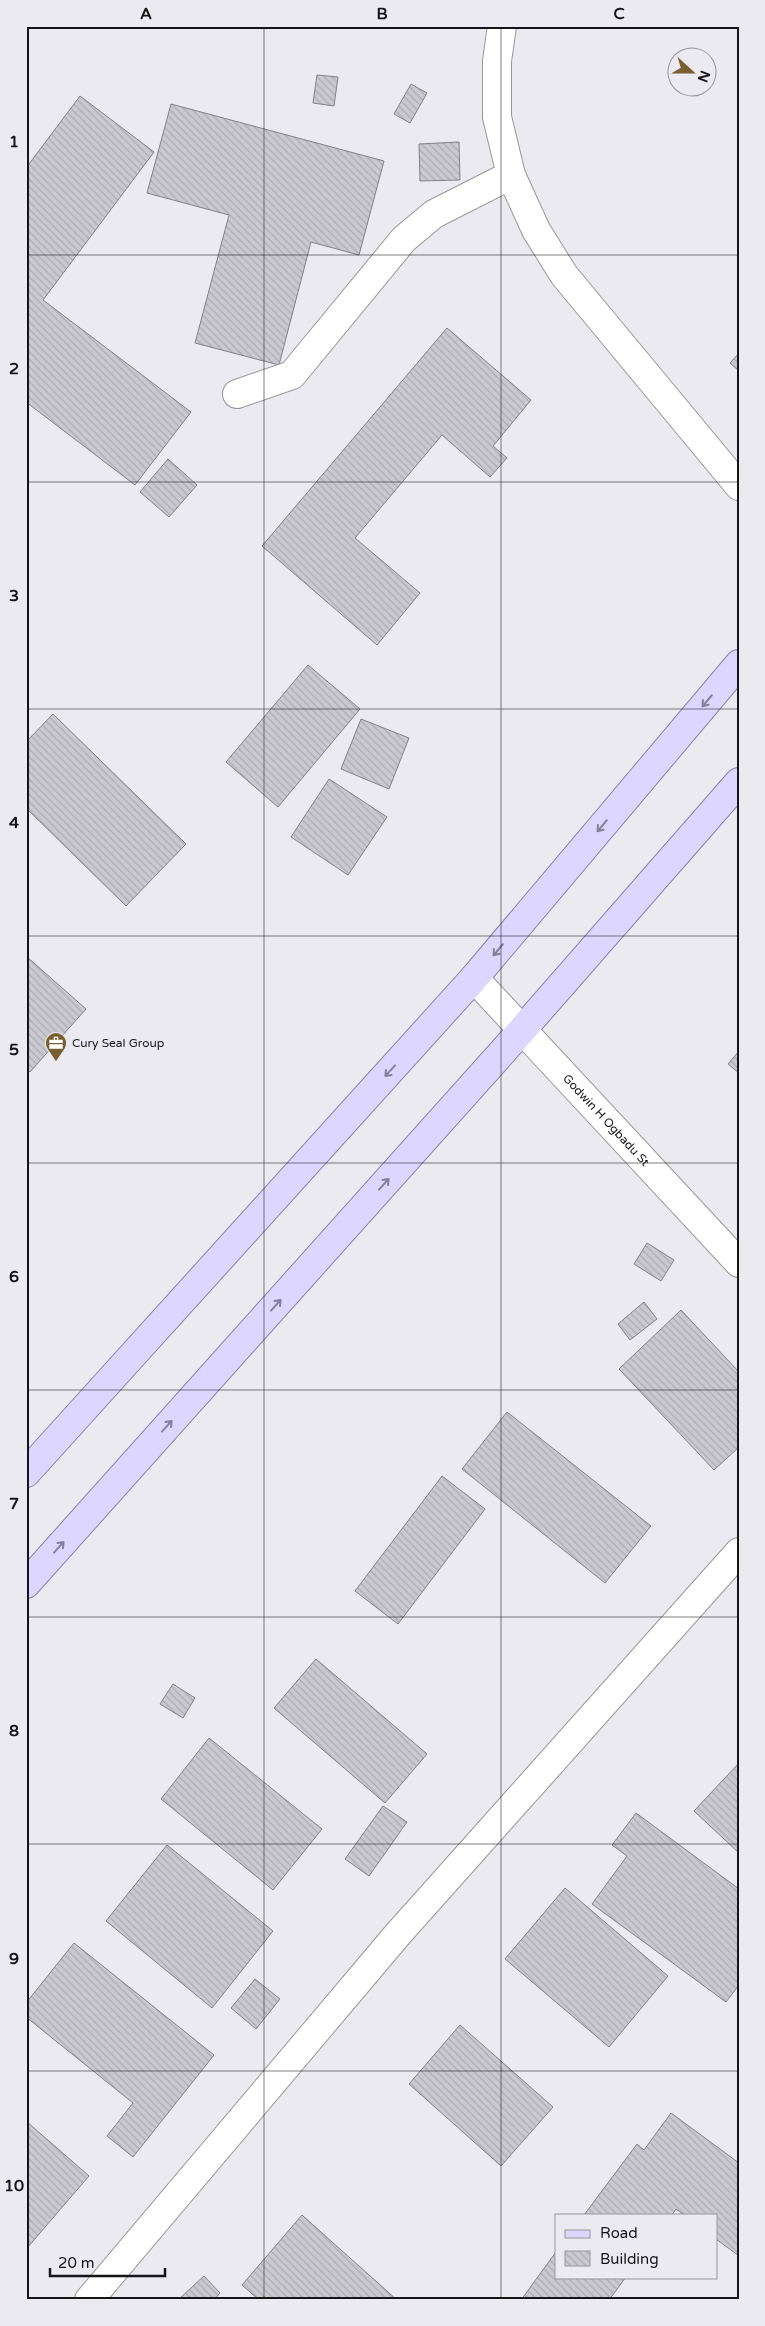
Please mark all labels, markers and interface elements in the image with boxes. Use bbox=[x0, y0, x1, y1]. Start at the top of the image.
text: A bbox=[140, 4, 152, 24]
text: B bbox=[376, 4, 388, 24]
text: C bbox=[613, 4, 625, 24]
north arrow bbox=[668, 48, 718, 98]
text: N bbox=[694, 68, 714, 85]
text: 1 bbox=[9, 132, 19, 152]
text: 2 bbox=[9, 359, 19, 379]
text: 3 bbox=[9, 586, 19, 606]
one-way arrow bbox=[702, 695, 713, 708]
text: 4 bbox=[9, 813, 19, 833]
one-way arrow bbox=[597, 819, 608, 832]
one-way arrow bbox=[492, 943, 503, 956]
office icon: Cury Seal Group bbox=[44, 1031, 68, 1062]
place label: Cury Seal Group bbox=[72, 1036, 164, 1050]
text: 5 bbox=[9, 1040, 19, 1060]
one-way arrow bbox=[384, 1065, 395, 1078]
street label: Godwin H Ogbadu St bbox=[560, 1071, 652, 1169]
one-way arrow bbox=[378, 1178, 390, 1191]
text: 6 bbox=[9, 1267, 19, 1287]
one-way arrow bbox=[270, 1299, 281, 1312]
one-way arrow bbox=[161, 1420, 173, 1433]
text: 7 bbox=[9, 1494, 19, 1514]
one-way arrow bbox=[53, 1541, 65, 1554]
text: 8 bbox=[9, 1721, 19, 1741]
text: 9 bbox=[9, 1949, 19, 1969]
text: 10 bbox=[4, 2176, 24, 2196]
legend bbox=[555, 2214, 718, 2278]
text: Road bbox=[600, 2224, 638, 2242]
scale bar bbox=[50, 2246, 165, 2278]
text: Building bbox=[600, 2250, 659, 2268]
text: 20 m bbox=[58, 2254, 95, 2272]

